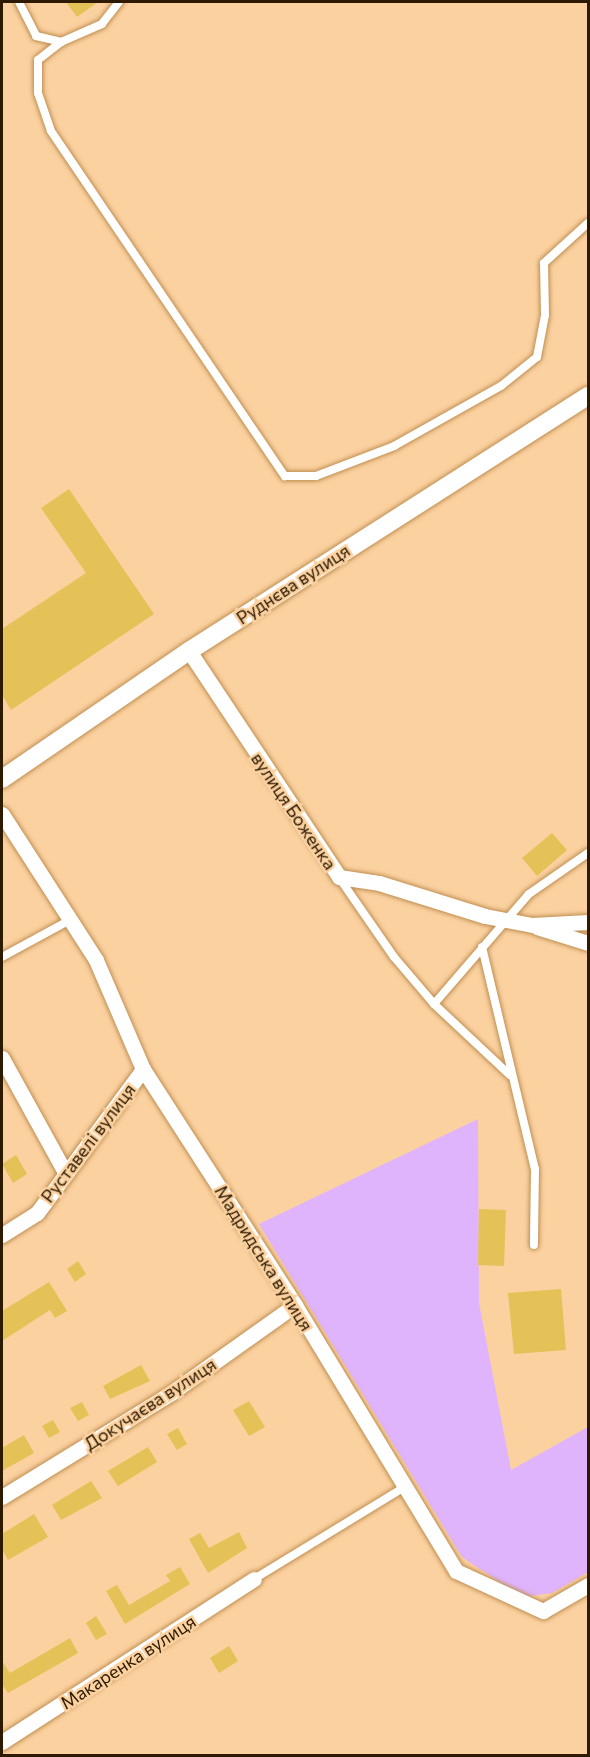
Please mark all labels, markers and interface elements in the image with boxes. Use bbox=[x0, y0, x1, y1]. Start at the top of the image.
street label: Руднєва вулиця bbox=[232, 539, 354, 629]
street label: вулиця Боженка bbox=[247, 748, 341, 874]
street label: Руставелі вулиця bbox=[36, 1079, 140, 1207]
street label: Мадридська вулиця bbox=[210, 1181, 318, 1335]
street label: Докучаєва вулиця bbox=[80, 1353, 220, 1455]
street label: Макаренка вулиця bbox=[56, 1610, 200, 1714]

